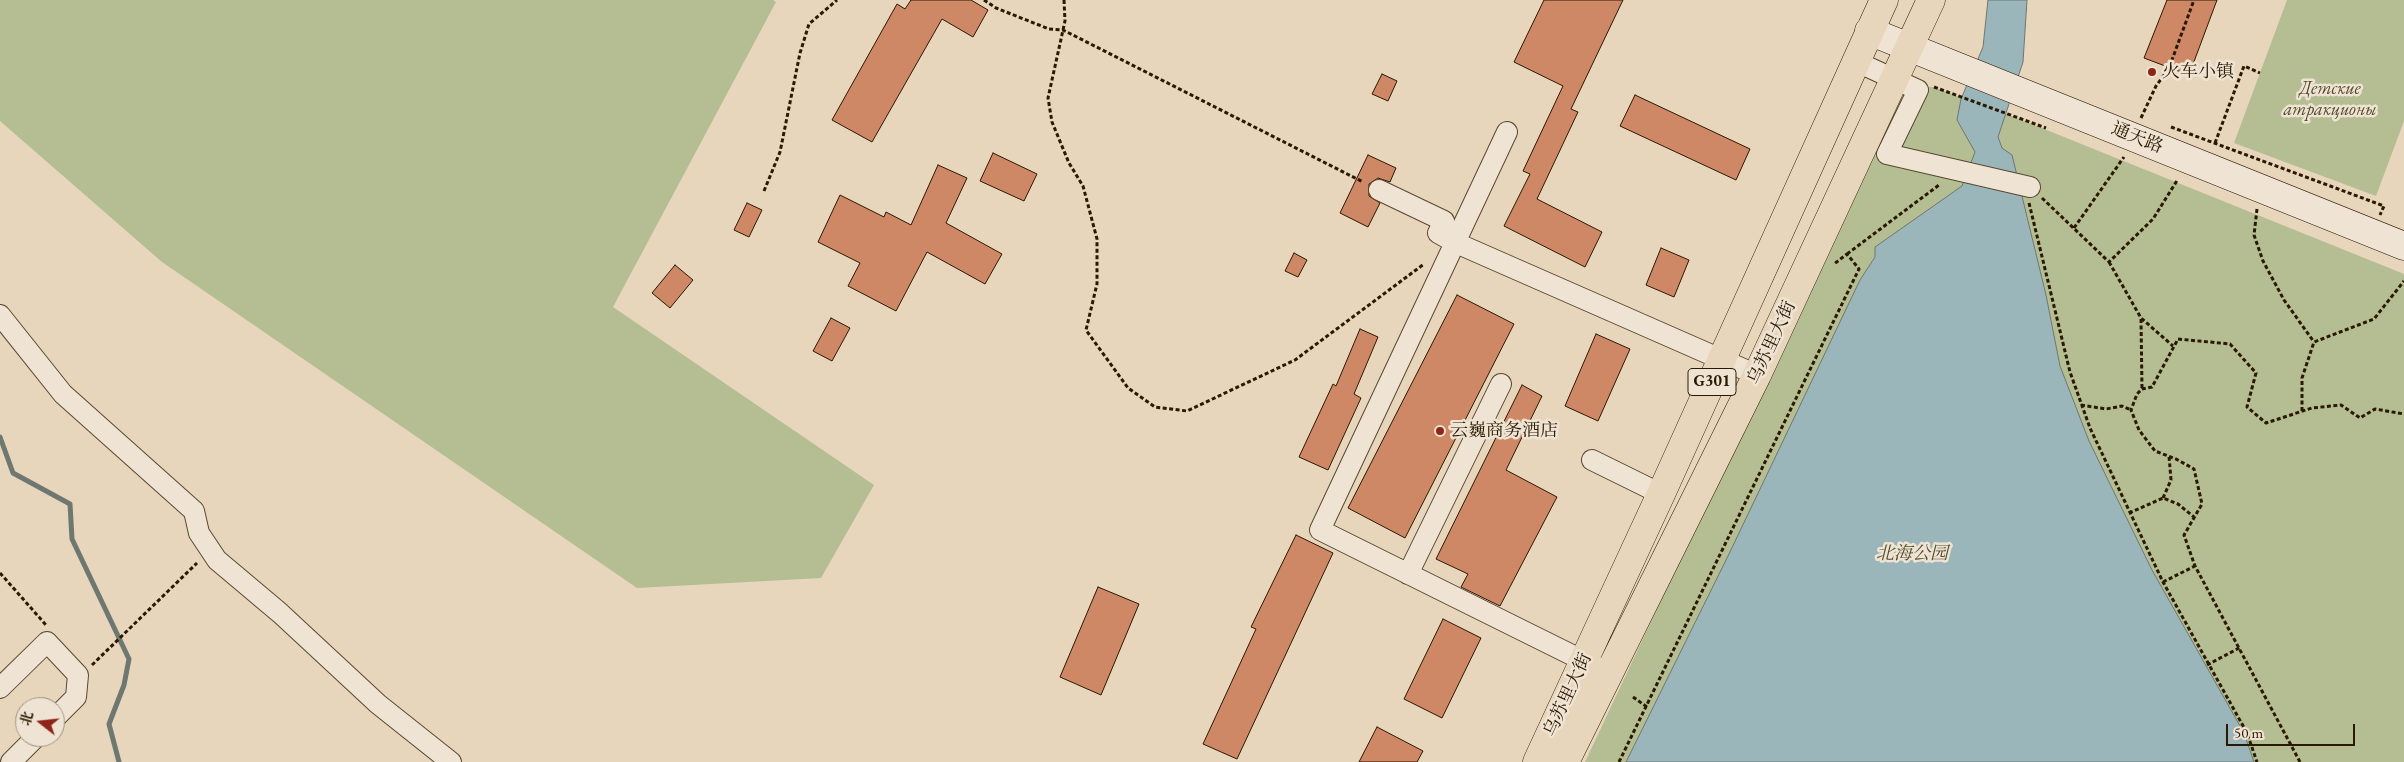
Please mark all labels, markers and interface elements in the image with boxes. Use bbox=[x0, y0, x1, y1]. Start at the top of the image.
place label: 火车小镇 bbox=[2162, 61, 2234, 83]
marker: 火车小镇 bbox=[2146, 66, 2158, 78]
park label: Детские атракционы bbox=[2283, 78, 2377, 120]
street label: 通天路 bbox=[2108, 118, 2166, 158]
street label: 乌苏里大街 bbox=[1743, 298, 1801, 388]
road number: G301 bbox=[1688, 368, 1736, 396]
place label: 云巍商务酒店 bbox=[1450, 420, 1558, 442]
marker: 云巍商务酒店 bbox=[1434, 425, 1446, 437]
park label: 北海公园 bbox=[1876, 543, 1948, 565]
street label: 乌苏里大街 bbox=[1539, 650, 1597, 740]
north arrow bbox=[15, 697, 65, 747]
text: 北 bbox=[16, 709, 37, 727]
scale bar bbox=[2229, 714, 2358, 746]
text: 50 m bbox=[2234, 723, 2263, 742]

